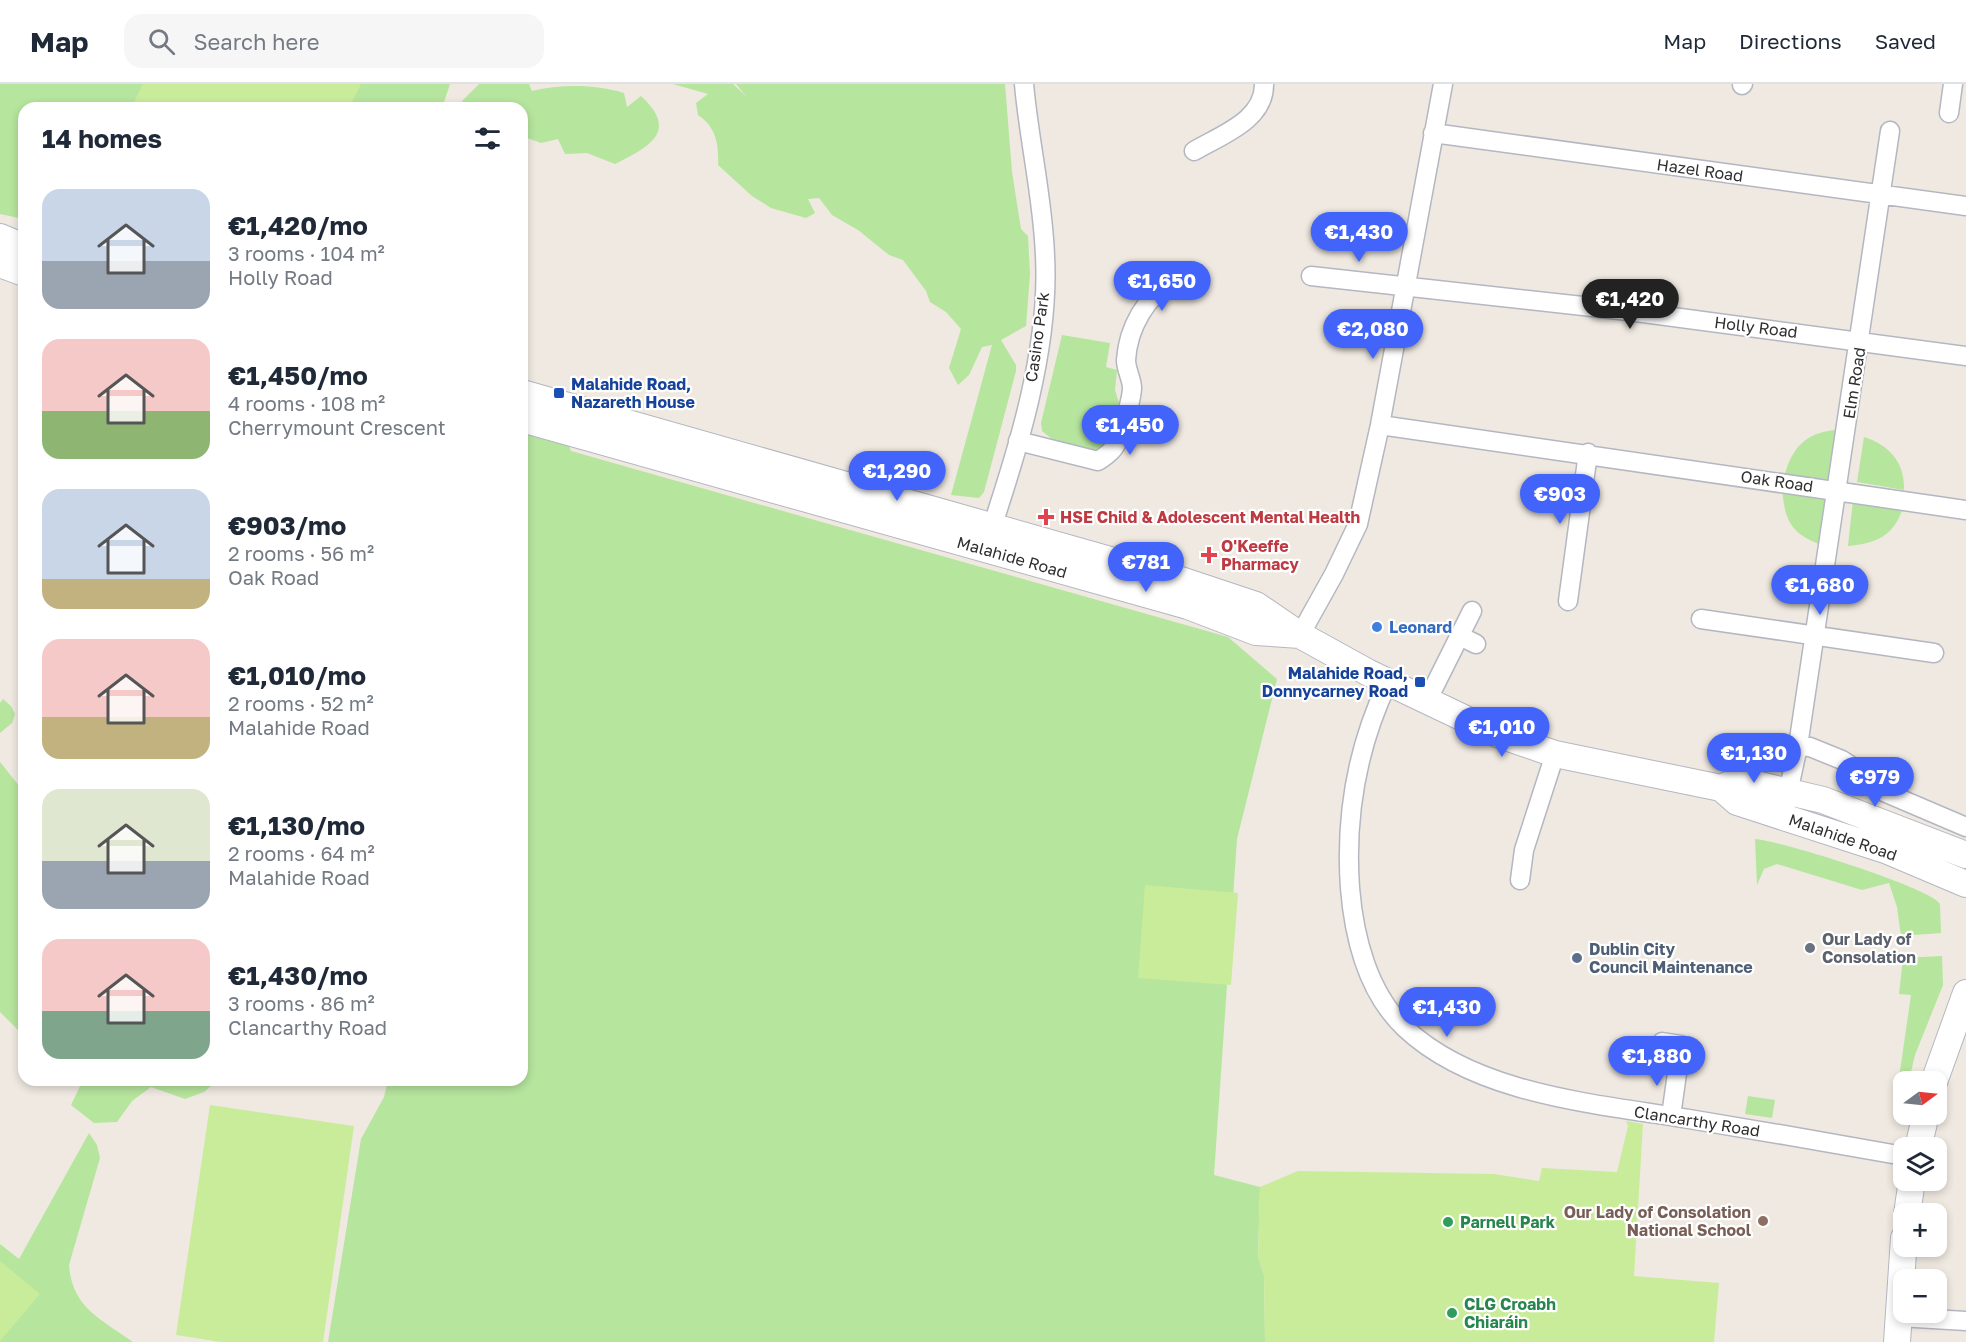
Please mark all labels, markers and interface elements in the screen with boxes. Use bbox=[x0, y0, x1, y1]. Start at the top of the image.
search box bbox=[124, 14, 544, 68]
text: Map bbox=[30, 25, 88, 58]
icon: search bbox=[145, 25, 178, 58]
text: Search here bbox=[193, 28, 319, 55]
text: Map bbox=[1663, 28, 1706, 54]
text: Directions bbox=[1739, 28, 1842, 54]
text: Saved bbox=[1875, 28, 1936, 54]
icon: filters bbox=[471, 122, 504, 155]
text: 14 homes bbox=[42, 123, 162, 154]
street label: Hazel Road bbox=[1656, 154, 1744, 186]
text: €1,420/mo bbox=[228, 210, 368, 241]
pin: €1,430 bbox=[1310, 212, 1408, 263]
icon: home bbox=[90, 213, 162, 285]
text: €1,430 bbox=[1325, 219, 1393, 243]
text: 3 rooms · 104 m² bbox=[228, 241, 385, 265]
pin: €1,650 bbox=[1113, 261, 1211, 312]
text: Holly Road bbox=[228, 265, 333, 289]
text: €1,650 bbox=[1128, 268, 1196, 292]
pin: €1,420 bbox=[1581, 279, 1679, 330]
text: €1,420 bbox=[1596, 286, 1664, 310]
street label: Casino Park bbox=[1021, 291, 1053, 383]
pin: €2,080 bbox=[1324, 309, 1422, 360]
street label: Holly Road bbox=[1713, 312, 1799, 342]
text: €2,080 bbox=[1337, 316, 1409, 340]
street label: Elm Road bbox=[1838, 346, 1870, 420]
text: €1,450/mo bbox=[228, 360, 368, 391]
icon: home bbox=[90, 363, 162, 435]
place label: Malahide Road, Nazareth House bbox=[571, 374, 695, 412]
marker: Malahide Road, Nazareth House bbox=[552, 386, 566, 400]
text: 4 rooms · 108 m² bbox=[228, 391, 385, 415]
pin: €1,450 bbox=[1081, 405, 1179, 456]
text: €1,450 bbox=[1096, 412, 1164, 436]
text: Cherrymount Crescent bbox=[228, 415, 446, 439]
pin: €1,290 bbox=[848, 451, 946, 502]
text: €1,290 bbox=[863, 458, 931, 482]
street label: Oak Road bbox=[1739, 466, 1815, 496]
pin: €903 bbox=[1524, 474, 1596, 525]
text: €903 bbox=[1534, 481, 1586, 505]
place label: HSE Child & Adolescent Mental Health bbox=[1060, 507, 1360, 527]
marker: HSE Child & Adolescent Mental Health bbox=[1037, 508, 1055, 526]
text: €903/mo bbox=[228, 510, 346, 541]
icon: home bbox=[90, 513, 162, 585]
street label: Malahide Road bbox=[955, 532, 1069, 582]
place label: O'Keeffe Pharmacy bbox=[1221, 536, 1299, 574]
text: 2 rooms · 56 m² bbox=[228, 541, 374, 565]
pin: €781 bbox=[1110, 542, 1182, 593]
marker: O'Keeffe Pharmacy bbox=[1202, 548, 1216, 562]
text: €781 bbox=[1122, 549, 1170, 573]
text: Oak Road bbox=[228, 565, 319, 589]
pin: €1,680 bbox=[1771, 565, 1869, 616]
text: €1,680 bbox=[1785, 572, 1855, 596]
place label: Leonard bbox=[1389, 617, 1452, 637]
marker: Leonard bbox=[1370, 620, 1384, 634]
text: €1,010/mo bbox=[228, 660, 366, 691]
icon: home bbox=[90, 663, 162, 735]
place label: Malahide Road, Donnycarney Road bbox=[1262, 663, 1408, 701]
marker: Malahide Road, Donnycarney Road bbox=[1413, 675, 1427, 689]
text: 2 rooms · 52 m² bbox=[228, 691, 374, 715]
pin: €1,010 bbox=[1453, 707, 1551, 758]
text: €1,010 bbox=[1468, 714, 1536, 738]
text: Malahide Road bbox=[228, 715, 370, 739]
pin: €1,130 bbox=[1705, 733, 1803, 784]
text: €1,130 bbox=[1721, 740, 1787, 764]
pin: €979 bbox=[1839, 757, 1911, 808]
text: €979 bbox=[1850, 764, 1900, 788]
street label: Malahide Road bbox=[1786, 809, 1900, 865]
text: €1,130/mo bbox=[228, 810, 365, 841]
icon: home bbox=[90, 813, 162, 885]
text: 2 rooms · 64 m² bbox=[228, 841, 375, 865]
text: Malahide Road bbox=[228, 865, 370, 889]
place label: Our Lady of Consolation bbox=[1822, 929, 1916, 967]
place label: Dublin City Council Maintenance bbox=[1589, 939, 1753, 977]
marker: Our Lady of Consolation bbox=[1803, 941, 1817, 955]
marker: Dublin City Council Maintenance bbox=[1570, 951, 1584, 965]
text: €1,430/mo bbox=[228, 960, 368, 991]
icon: home bbox=[90, 963, 162, 1035]
pin: €1,430 bbox=[1398, 987, 1496, 1038]
text: 3 rooms · 86 m² bbox=[228, 991, 375, 1015]
text: €1,430 bbox=[1413, 994, 1481, 1018]
text: Clancarthy Road bbox=[228, 1015, 387, 1039]
pin: €1,880 bbox=[1608, 1036, 1706, 1087]
text: €1,880 bbox=[1622, 1043, 1692, 1067]
north arrow bbox=[1893, 1071, 1947, 1125]
map controls bbox=[1893, 1071, 1947, 1323]
street label: Clancarthy Road bbox=[1633, 1101, 1761, 1141]
button: layers bbox=[1893, 1137, 1947, 1191]
place label: Our Lady of Consolation National School bbox=[1564, 1202, 1752, 1240]
button: + bbox=[1893, 1203, 1947, 1257]
place label: Parnell Park bbox=[1460, 1212, 1556, 1232]
marker: Our Lady of Consolation National School bbox=[1756, 1214, 1770, 1228]
marker: Parnell Park bbox=[1441, 1215, 1455, 1229]
button: − bbox=[1893, 1269, 1947, 1323]
place label: CLG Croabh Chiaráin bbox=[1464, 1294, 1556, 1332]
marker: CLG Croabh Chiaráin bbox=[1445, 1306, 1459, 1320]

